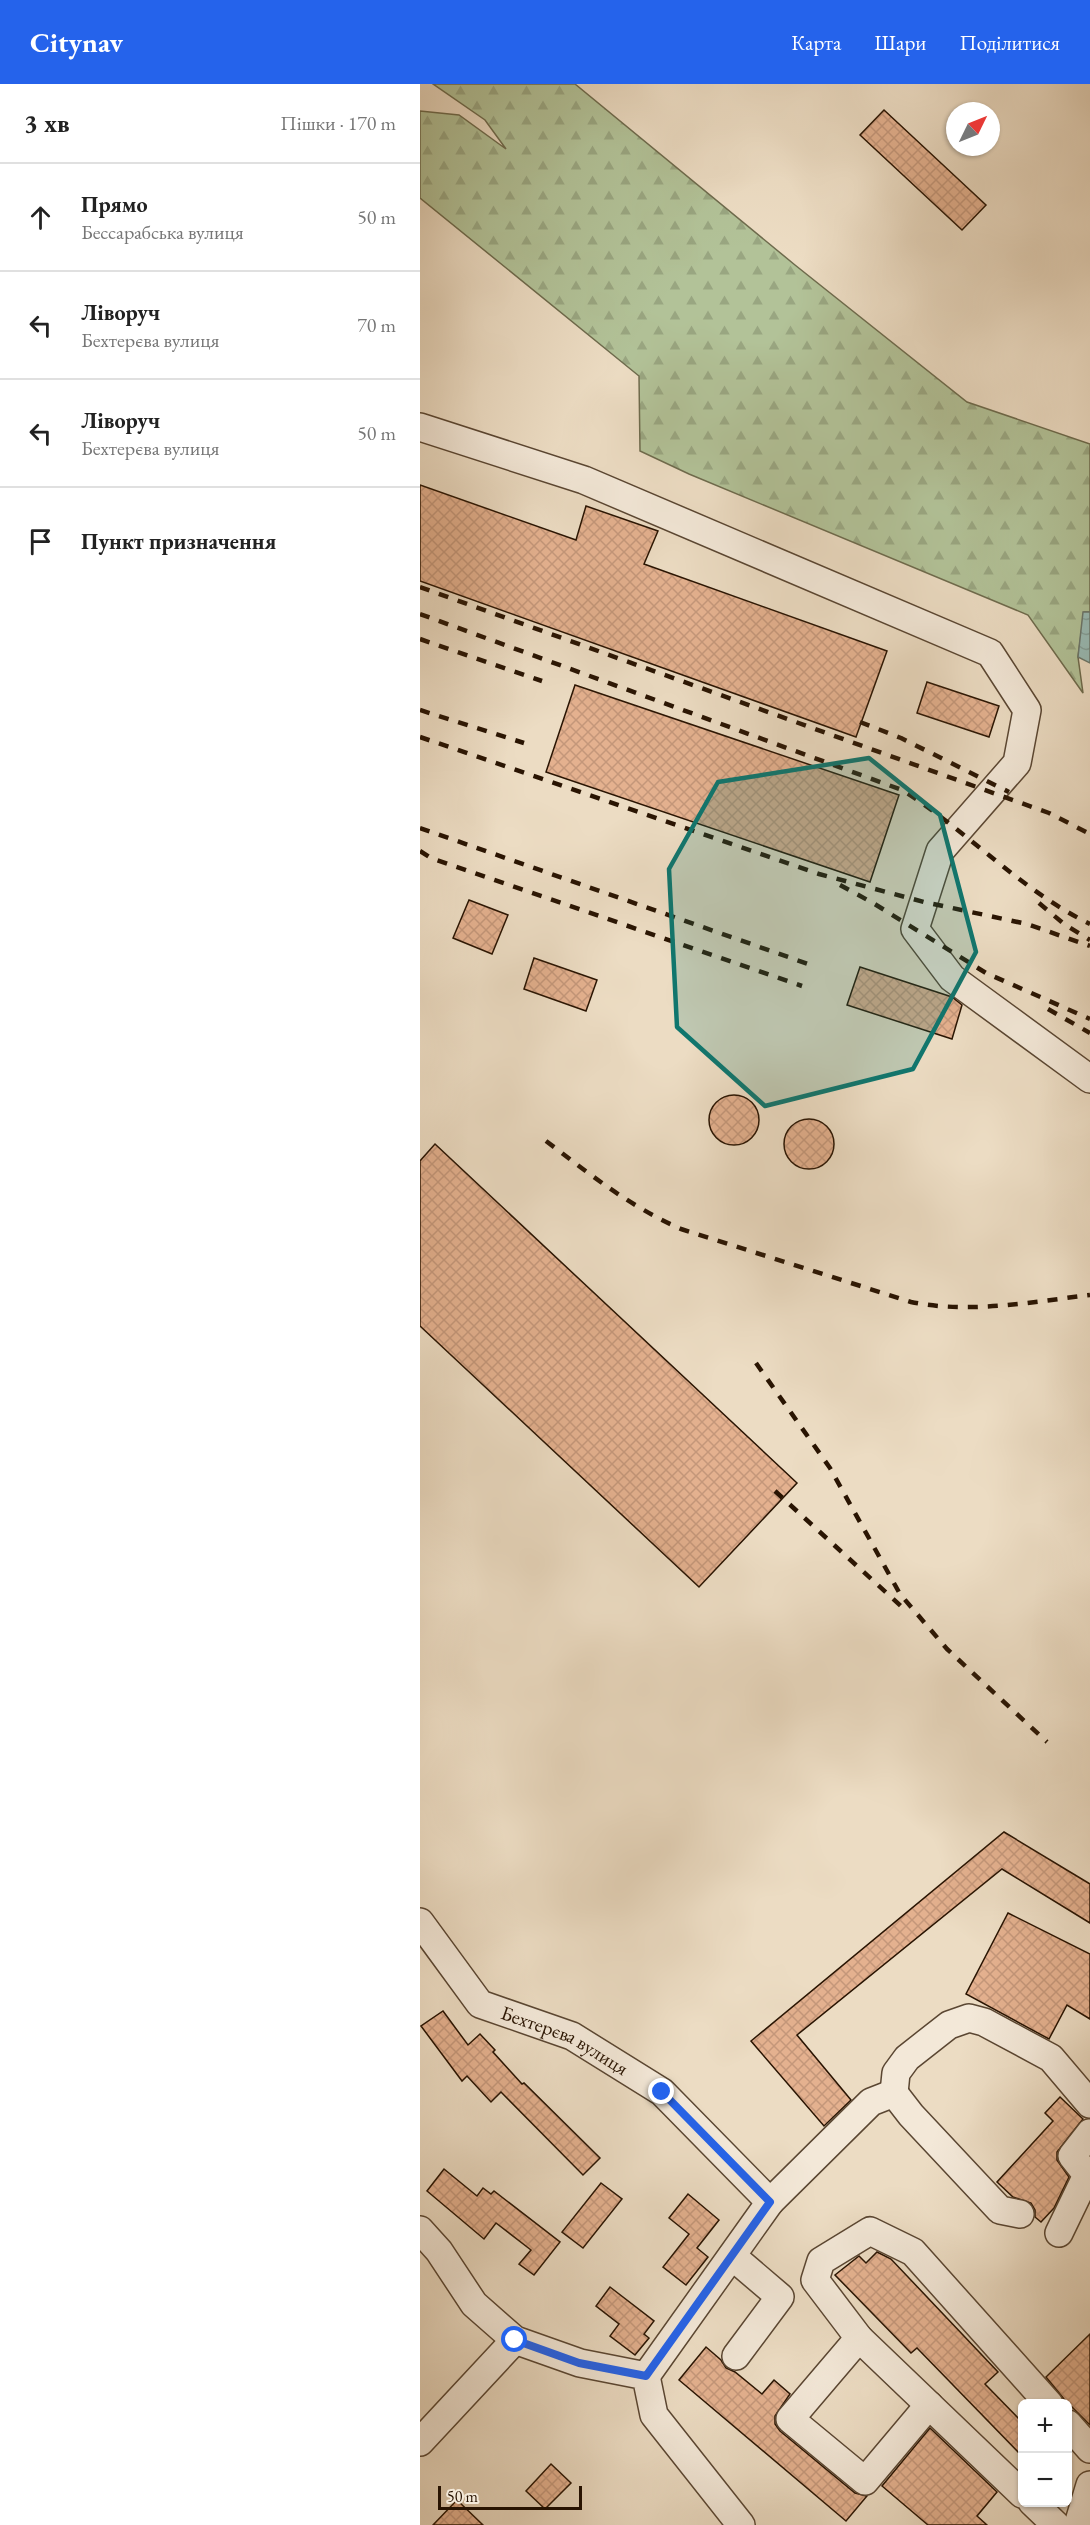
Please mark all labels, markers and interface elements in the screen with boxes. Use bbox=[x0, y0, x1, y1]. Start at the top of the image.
text: Citynav bbox=[30, 24, 123, 60]
text: Карта bbox=[791, 29, 841, 56]
text: Шари bbox=[874, 29, 926, 56]
text: Поділитися bbox=[959, 29, 1060, 56]
north arrow bbox=[946, 102, 1000, 156]
text: 3 хв bbox=[24, 106, 70, 140]
text: Пішки · 170 m bbox=[280, 110, 396, 136]
text: Прямо bbox=[81, 190, 148, 219]
icon: ahead bbox=[24, 201, 57, 234]
text: 50 m bbox=[357, 204, 396, 230]
text: Бессарабська вулиця bbox=[81, 219, 244, 245]
text: Ліворуч bbox=[81, 298, 160, 327]
icon: left bbox=[24, 309, 57, 342]
text: 70 m bbox=[357, 312, 396, 338]
text: Бехтерєва вулиця bbox=[81, 327, 219, 353]
text: Ліворуч bbox=[81, 406, 160, 435]
icon: left bbox=[24, 417, 57, 450]
text: 50 m bbox=[357, 420, 396, 446]
text: Бехтерєва вулиця bbox=[81, 435, 219, 461]
icon: arrive bbox=[24, 525, 57, 558]
text: Пункт призначення bbox=[81, 527, 276, 556]
street label: Бехтерєва вулиця bbox=[498, 1999, 633, 2081]
route end bbox=[648, 2078, 674, 2104]
route start bbox=[501, 2326, 527, 2352]
map controls bbox=[1018, 2399, 1072, 2507]
button: + bbox=[1018, 2399, 1072, 2453]
button: − bbox=[1018, 2453, 1072, 2507]
scale bar bbox=[438, 2483, 582, 2510]
text: 50 m bbox=[447, 2486, 478, 2507]

